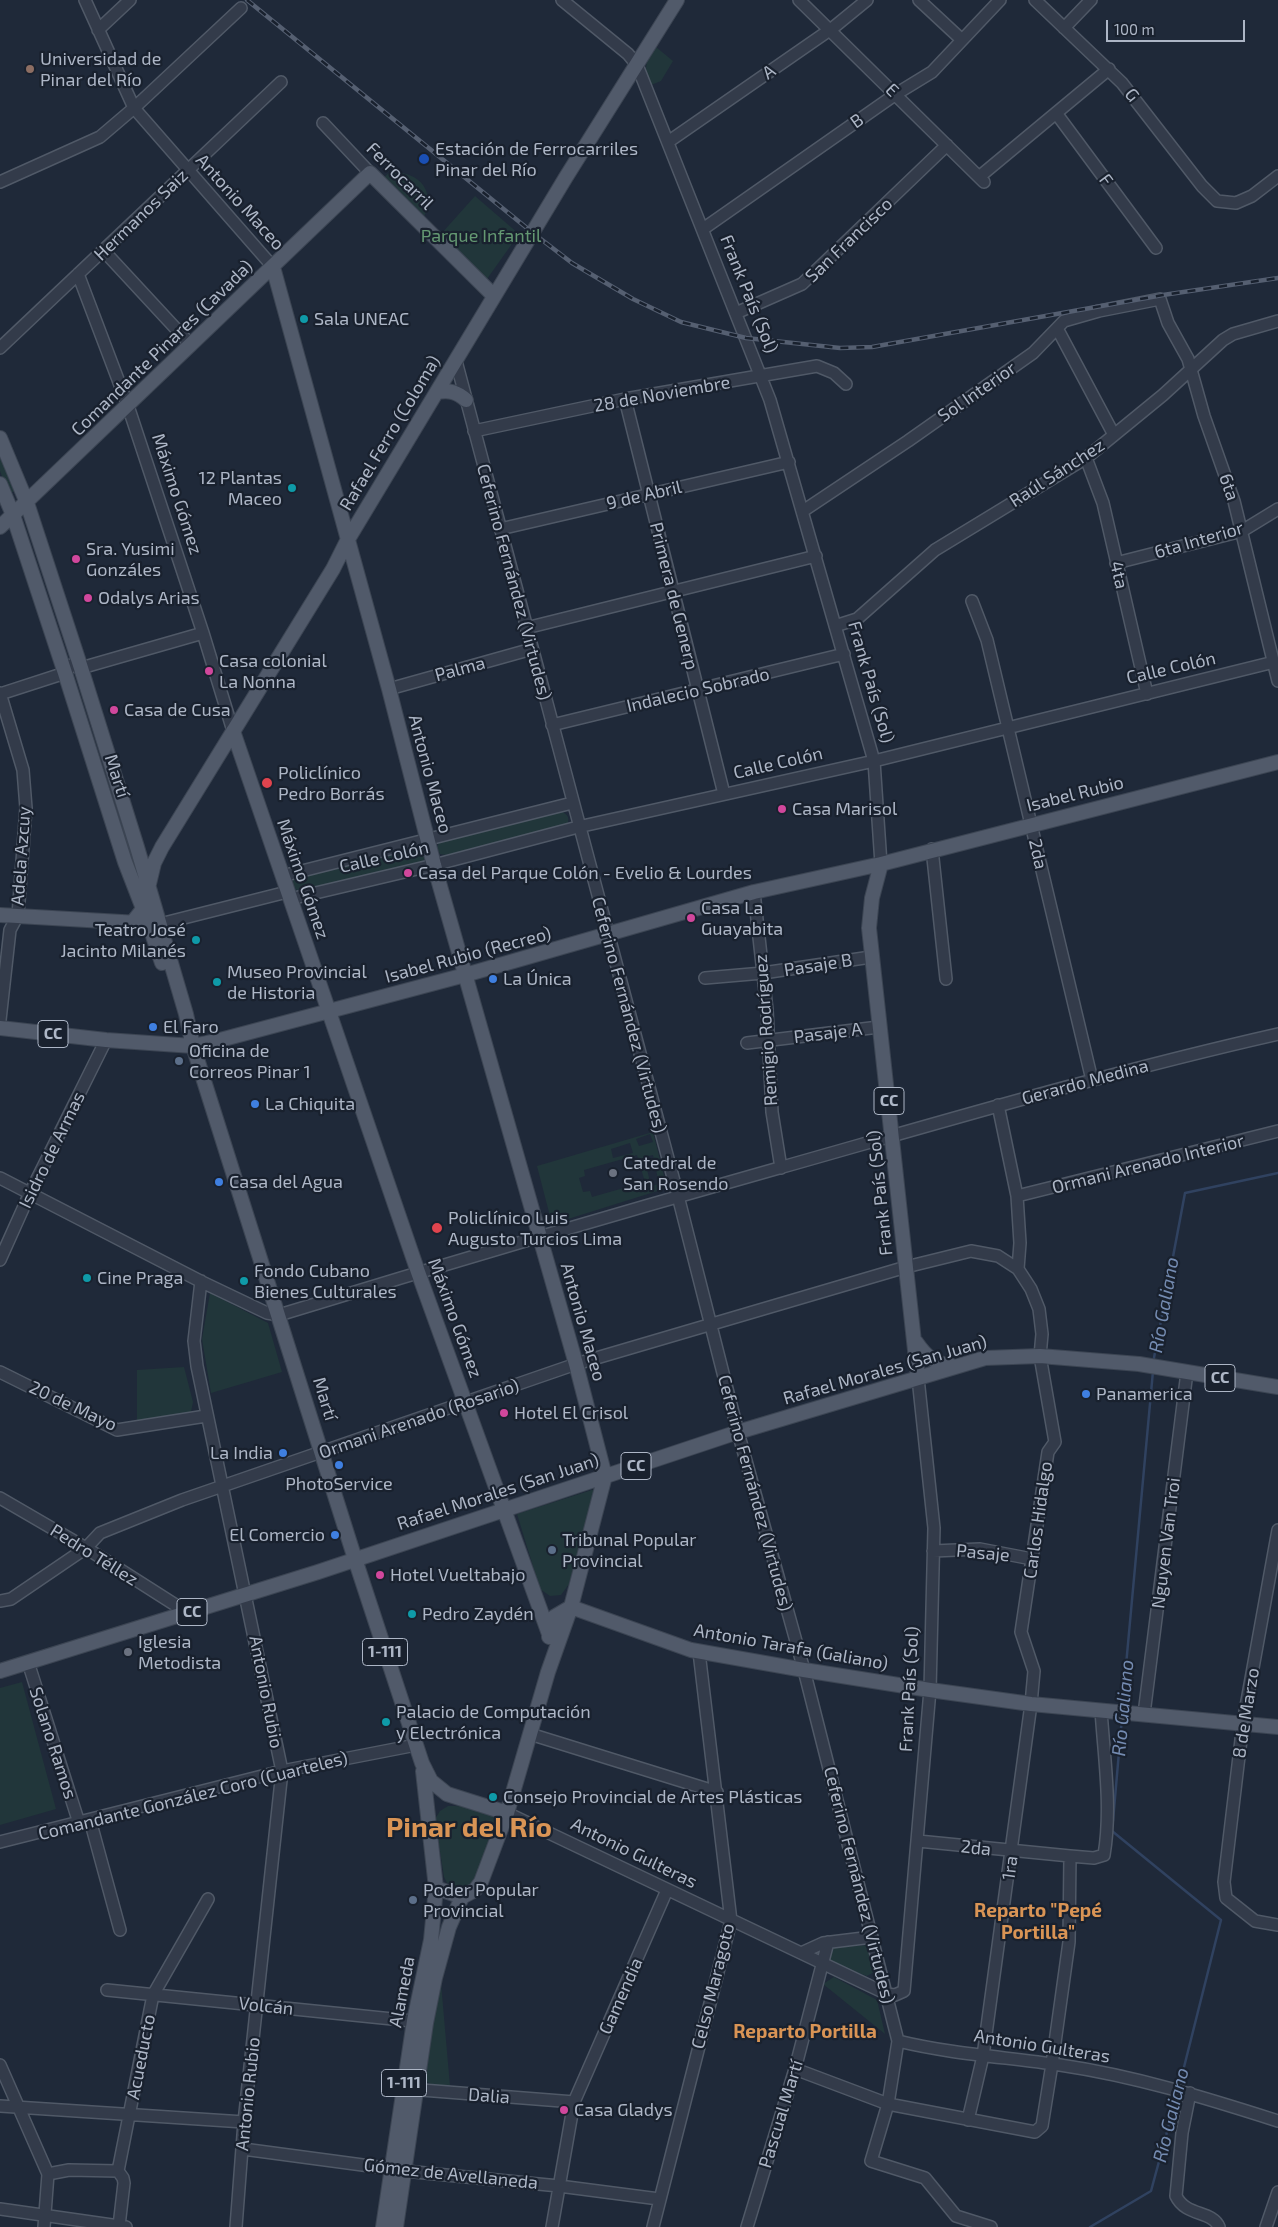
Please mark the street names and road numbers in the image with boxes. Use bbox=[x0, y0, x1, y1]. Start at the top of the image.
street label: A bbox=[758, 60, 780, 84]
street label: E bbox=[881, 79, 903, 101]
street label: G bbox=[1120, 84, 1144, 106]
street label: B bbox=[846, 109, 868, 133]
street label: Ferrocarril bbox=[362, 138, 438, 214]
street label: Antonio Maceo bbox=[191, 149, 289, 255]
street label: Hermanos Saiz bbox=[90, 165, 192, 265]
street label: F bbox=[1094, 170, 1118, 190]
street label: San Francisco bbox=[801, 193, 897, 287]
street label: Frank País (Sol) bbox=[715, 232, 783, 356]
street label: Comandante Pinares (Cavada) bbox=[67, 256, 257, 440]
street label: Rafael Ferro (Coloma) bbox=[335, 352, 445, 514]
street label: Sol Interior bbox=[934, 357, 1020, 427]
street label: 28 de Noviembre bbox=[592, 371, 732, 417]
street label: Máximo Gómez bbox=[147, 431, 207, 557]
street label: Raúl Sánchez bbox=[1005, 434, 1109, 512]
street label: Ceferino Fernández (Virtudes) bbox=[472, 461, 556, 703]
street label: 6ta bbox=[1214, 471, 1244, 503]
street label: 9 de Abril bbox=[604, 476, 684, 514]
street label: 6ta Interior bbox=[1152, 517, 1246, 563]
street label: Primera de Generp bbox=[645, 520, 703, 672]
street label: 4ta bbox=[1105, 559, 1133, 591]
street label: Frank País (Sol) bbox=[843, 619, 899, 745]
street label: Calle Colón bbox=[1124, 647, 1218, 689]
street label: Palma bbox=[432, 652, 488, 686]
street label: Indalecio Sobrado bbox=[624, 663, 772, 717]
street label: Antonio Maceo bbox=[404, 712, 456, 836]
street label: Calle Colón bbox=[731, 742, 825, 784]
street label: Martí bbox=[100, 752, 134, 800]
street label: Isabel Rubio bbox=[1024, 772, 1126, 816]
street label: Adela Azcuy bbox=[7, 806, 35, 906]
street label: Máximo Gómez bbox=[272, 816, 334, 942]
street label: Calle Colón bbox=[337, 836, 431, 878]
street label: 2da bbox=[1024, 837, 1052, 871]
street label: Ceferino Fernández (Virtudes) bbox=[587, 894, 671, 1136]
street label: Isabel Rubio (Recreo) bbox=[382, 922, 554, 988]
street label: Pasaje B bbox=[782, 949, 854, 981]
street label: Remigio Rodríguez bbox=[750, 953, 782, 1107]
street label: Pasaje A bbox=[793, 1018, 863, 1048]
road number: CC bbox=[38, 1021, 68, 1048]
street label: Gerardo Medina bbox=[1019, 1055, 1151, 1109]
street label: Isidro de Armas bbox=[14, 1088, 90, 1212]
road number: CC bbox=[874, 1088, 904, 1114]
street label: Frank País (Sol) bbox=[863, 1129, 897, 1257]
street label: Ormani Arenado Interior bbox=[1050, 1130, 1246, 1198]
street label: Máximo Gómez bbox=[423, 1255, 487, 1381]
street label: Antonio Maceo bbox=[556, 1260, 610, 1384]
street label: Rafael Morales (San Juan) bbox=[781, 1331, 989, 1409]
road number: CC bbox=[1205, 1365, 1235, 1392]
street label: Ceferino Fernández (Virtudes) bbox=[713, 1372, 797, 1614]
street label: Martí bbox=[308, 1375, 342, 1423]
street label: Ormani Arenado (Rosario) bbox=[316, 1375, 522, 1463]
street label: 20 de Mayo bbox=[26, 1376, 120, 1436]
street label: Rafael Morales (San Juan) bbox=[394, 1449, 602, 1535]
road number: CC bbox=[621, 1452, 651, 1480]
street label: Carlos Hidalgo bbox=[1019, 1460, 1057, 1580]
street label: Nguyen Van Troi bbox=[1147, 1476, 1185, 1610]
street label: Pedro Téllez bbox=[46, 1520, 142, 1590]
street label: Pasaje bbox=[955, 1540, 1011, 1566]
road number: CC bbox=[177, 1598, 207, 1625]
street label: Antonio Tarafa (Galiano) bbox=[692, 1619, 890, 1675]
street label: Frank País (Sol) bbox=[895, 1626, 923, 1752]
street label: Antonio Rubio bbox=[245, 1634, 287, 1750]
road number: 1-111 bbox=[362, 1638, 408, 1665]
street label: 8 de Marzo bbox=[1228, 1666, 1264, 1760]
street label: Solano Ramos bbox=[25, 1684, 81, 1802]
street label: Comandante González Coro (Cuarteles) bbox=[36, 1747, 350, 1845]
street label: Ceferino Fernández (Virtudes) bbox=[819, 1764, 899, 2006]
street label: Antonio Gulteras bbox=[567, 1813, 701, 1893]
street label: 2da bbox=[960, 1836, 992, 1860]
street label: 1ra bbox=[998, 1854, 1022, 1882]
street label: Celso Maragoto bbox=[687, 1921, 739, 2051]
street label: Gamendia bbox=[595, 1954, 647, 2038]
street label: Alameda bbox=[385, 1955, 419, 2029]
street label: Volcán bbox=[238, 1992, 294, 2020]
street label: Acueducto bbox=[122, 2013, 160, 2101]
street label: Antonio Gulteras bbox=[972, 2025, 1112, 2067]
street label: Antonio Rubio bbox=[231, 2036, 265, 2152]
street label: Pascual Martí bbox=[754, 2057, 808, 2171]
road number: 1-111 bbox=[382, 2070, 426, 2096]
street label: Dalia bbox=[468, 2084, 510, 2108]
street label: Gómez de Avellaneda bbox=[363, 2154, 539, 2194]

